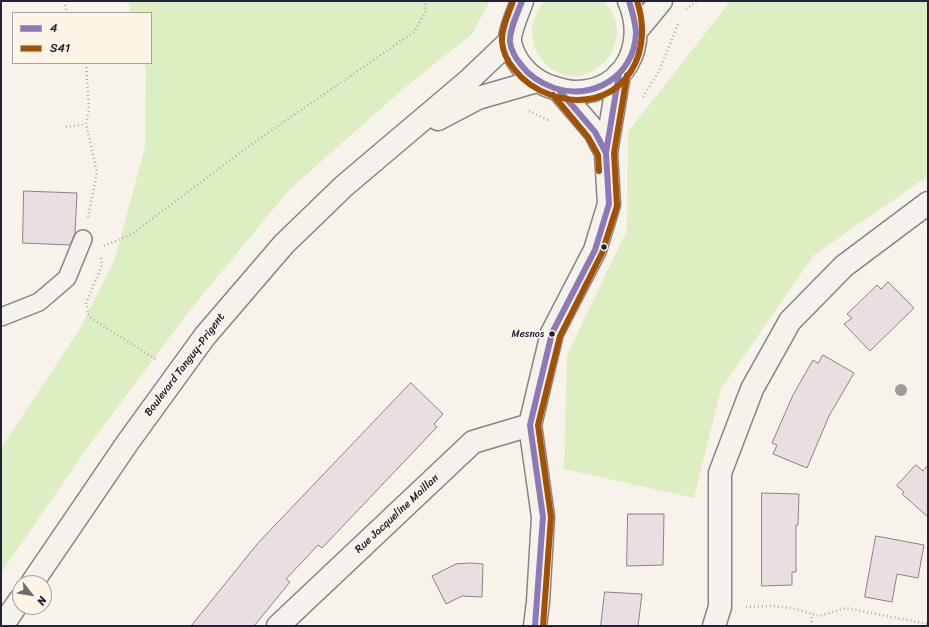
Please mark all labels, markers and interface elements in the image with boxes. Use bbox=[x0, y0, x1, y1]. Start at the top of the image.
legend bbox=[12, 12, 152, 64]
text: 4 bbox=[50, 17, 58, 39]
text: S41 bbox=[50, 37, 70, 59]
unlabelled marker bbox=[599, 242, 609, 252]
street label: Boulevard Tanguy-Prigent bbox=[142, 311, 228, 419]
place label: Mesnos bbox=[512, 328, 544, 340]
marker: Mesnos bbox=[547, 329, 557, 339]
street label: Rue Jacqueline Maillan bbox=[352, 472, 442, 556]
north arrow bbox=[12, 575, 52, 615]
text: N bbox=[32, 593, 52, 609]

